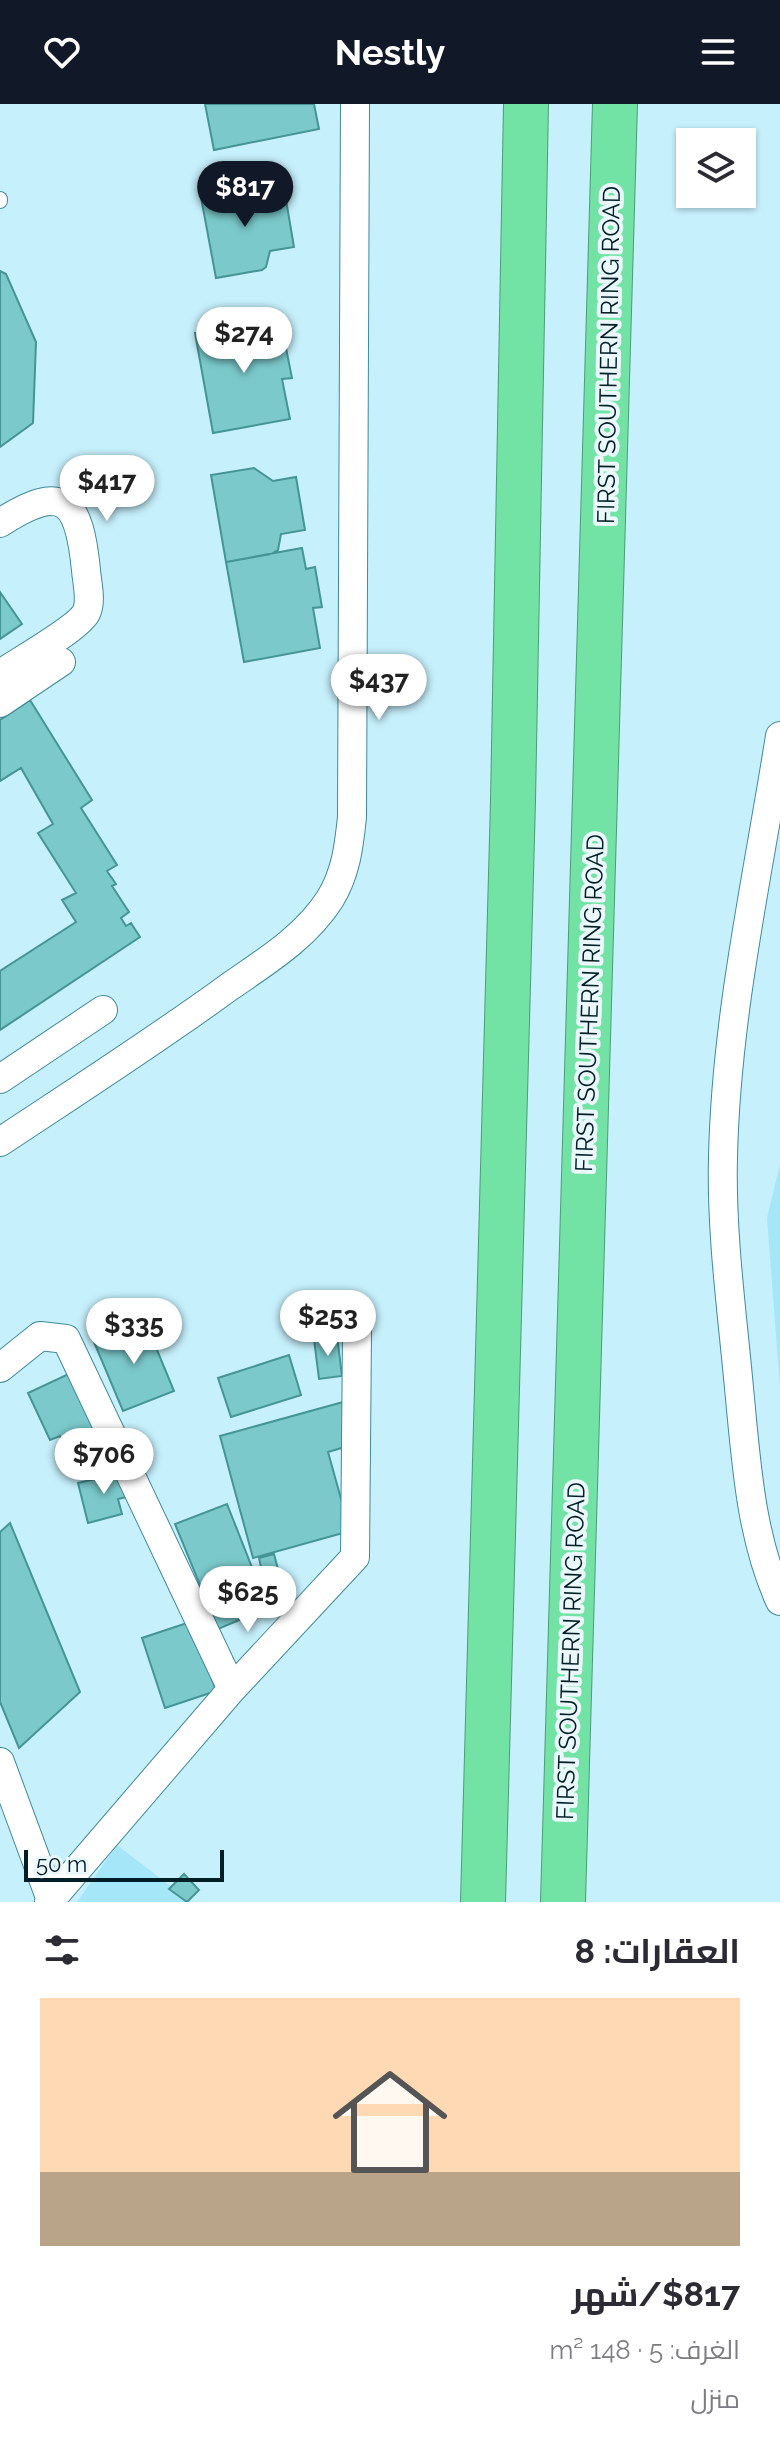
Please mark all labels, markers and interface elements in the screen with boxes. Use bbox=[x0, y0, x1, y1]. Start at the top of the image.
icon: heart bbox=[40, 30, 84, 74]
icon: menu bbox=[696, 30, 740, 74]
text: Nestly bbox=[335, 31, 445, 73]
map controls bbox=[676, 128, 756, 208]
button: layers bbox=[676, 128, 756, 208]
pin: $817 bbox=[198, 161, 292, 229]
text: $817 bbox=[215, 172, 275, 202]
street label: FIRST SOUTHERN RING ROAD bbox=[591, 186, 626, 524]
pin: $274 bbox=[197, 307, 291, 375]
text: $274 bbox=[214, 318, 274, 348]
pin: $417 bbox=[60, 455, 154, 523]
text: $417 bbox=[78, 466, 136, 496]
pin: $437 bbox=[332, 654, 426, 722]
text: $437 bbox=[349, 665, 409, 695]
street label: FIRST SOUTHERN RING ROAD bbox=[569, 833, 610, 1173]
pin: $253 bbox=[281, 1290, 375, 1358]
pin: $335 bbox=[87, 1298, 181, 1366]
text: $253 bbox=[298, 1301, 358, 1331]
text: $335 bbox=[104, 1309, 164, 1339]
pin: $706 bbox=[57, 1428, 151, 1496]
text: $706 bbox=[73, 1439, 135, 1469]
street label: FIRST SOUTHERN RING ROAD bbox=[550, 1481, 591, 1821]
pin: $625 bbox=[201, 1566, 295, 1634]
text: $625 bbox=[217, 1577, 279, 1607]
scale bar bbox=[24, 1846, 224, 1882]
text: 50 m bbox=[36, 1851, 87, 1877]
icon: filters bbox=[40, 1928, 84, 1972]
text: العقارات: 8 bbox=[575, 1931, 740, 1971]
icon: home bbox=[318, 2050, 462, 2194]
text: $817/شهر bbox=[572, 2274, 740, 2314]
text: الغرف: 5 · 148 m² bbox=[549, 2335, 740, 2365]
text: منزل bbox=[691, 2384, 740, 2414]

